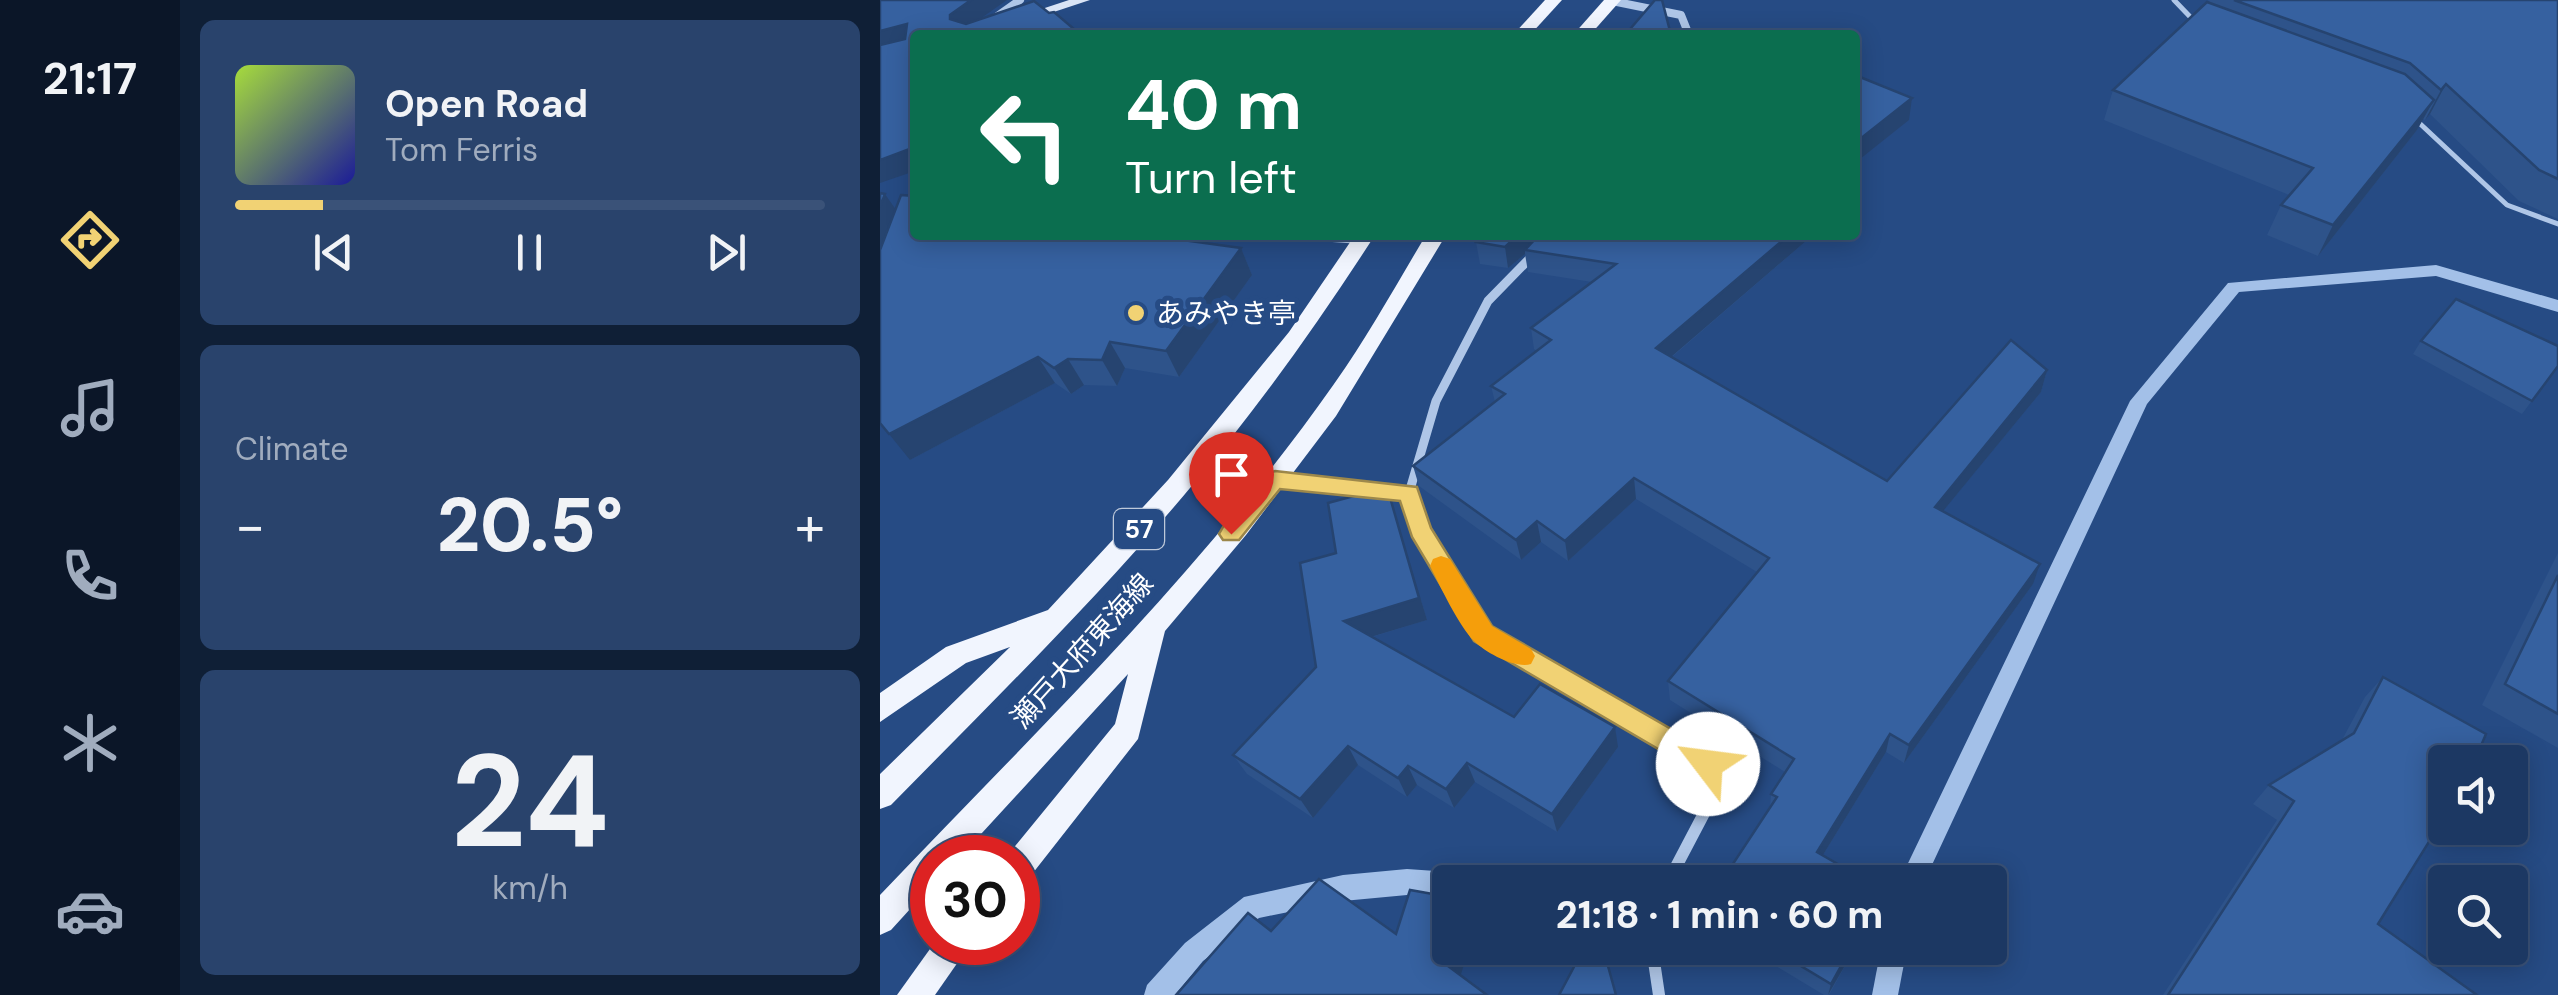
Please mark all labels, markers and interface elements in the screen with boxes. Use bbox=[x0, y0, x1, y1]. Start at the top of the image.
text: 21:17 bbox=[43, 49, 137, 108]
text: 40 m bbox=[1125, 60, 1302, 151]
icon: left bbox=[960, 70, 1090, 200]
text: Open Road bbox=[385, 79, 588, 129]
text: Tom Ferris bbox=[385, 129, 538, 171]
text: Turn left bbox=[1125, 148, 1297, 207]
icon: directions bbox=[55, 205, 125, 275]
icon: previous bbox=[306, 225, 361, 280]
icon: pause bbox=[502, 225, 557, 280]
icon: next bbox=[699, 225, 754, 280]
place label: あみやき亭 bbox=[1156, 295, 1296, 332]
marker: あみやき亭 bbox=[1125, 302, 1147, 324]
icon: music bbox=[55, 373, 125, 443]
text: Climate bbox=[235, 428, 349, 470]
pin bbox=[1189, 432, 1274, 535]
icon: arrive bbox=[1204, 447, 1259, 502]
text: 20.5° bbox=[437, 477, 623, 574]
text: − bbox=[235, 490, 265, 562]
text: + bbox=[795, 490, 825, 562]
road number: 57 bbox=[1114, 509, 1164, 549]
icon: phone bbox=[55, 541, 125, 611]
street label: 瀬戸大府東海線 bbox=[1003, 566, 1161, 736]
icon: climate bbox=[55, 708, 125, 778]
position arrow bbox=[1656, 712, 1760, 816]
text: 24 bbox=[451, 717, 609, 886]
map controls bbox=[2428, 745, 2528, 965]
button: sound bbox=[2428, 745, 2528, 845]
speed limit sign: 30 bbox=[910, 835, 1040, 965]
button: search bbox=[2428, 865, 2528, 965]
text: km/h bbox=[492, 867, 568, 909]
icon: car bbox=[55, 876, 125, 946]
text: 21:18 · 1 min · 60 m bbox=[1556, 890, 1883, 940]

